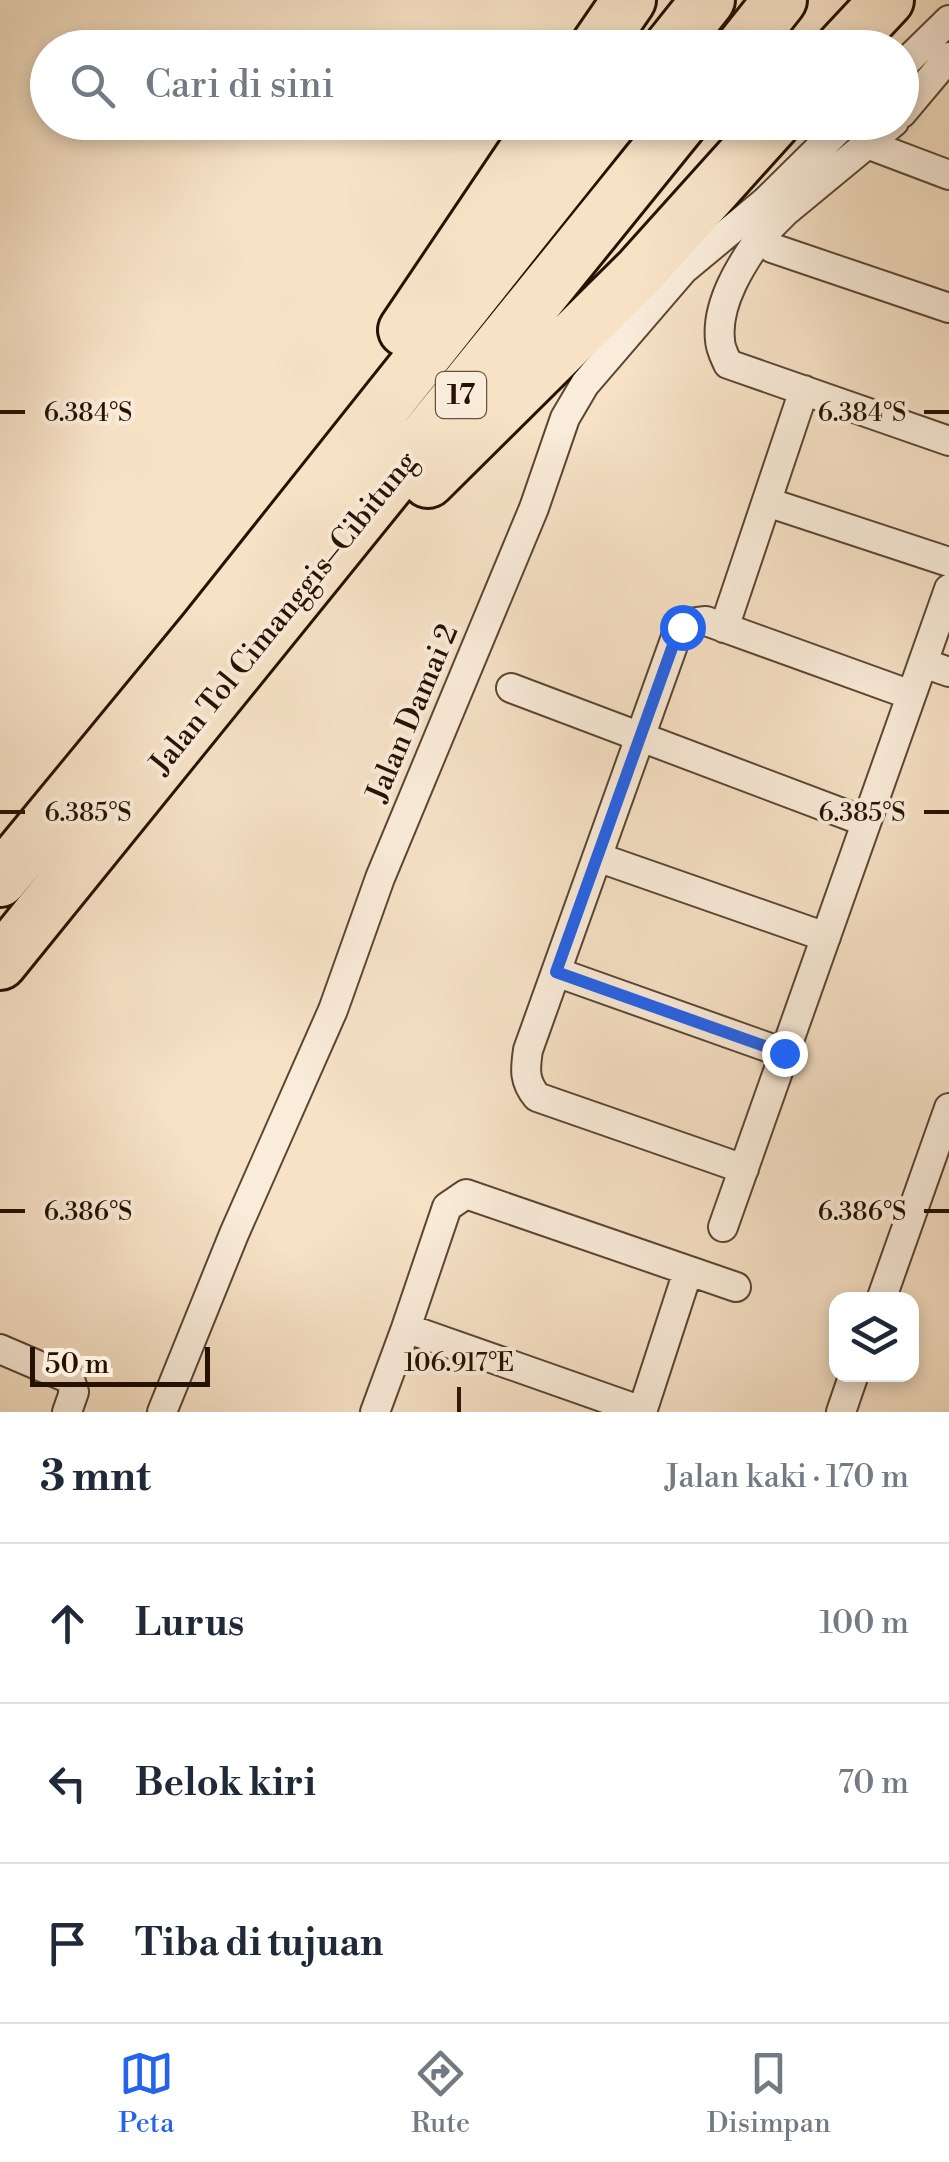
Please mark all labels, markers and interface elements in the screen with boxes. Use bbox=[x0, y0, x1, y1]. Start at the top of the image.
search box bbox=[30, 30, 919, 140]
icon: search bbox=[65, 58, 120, 113]
text: Cari di sini bbox=[145, 62, 334, 109]
road number: 17 bbox=[436, 372, 486, 418]
text: 6.384°S bbox=[44, 398, 132, 429]
text: 6.384°S bbox=[818, 398, 906, 429]
street label: Jalan Tol Cimanggis–Cibitung bbox=[141, 443, 426, 783]
route start bbox=[660, 605, 706, 651]
street label: Jalan Damai 2 bbox=[358, 619, 467, 808]
text: 6.385°S bbox=[44, 798, 132, 829]
text: 6.385°S bbox=[818, 798, 906, 829]
route end bbox=[762, 1031, 808, 1077]
text: 6.386°S bbox=[44, 1197, 132, 1228]
text: 6.386°S bbox=[818, 1197, 906, 1228]
map controls bbox=[829, 1292, 919, 1382]
button: layers bbox=[829, 1292, 919, 1382]
scale bar bbox=[30, 1342, 210, 1386]
text: 50 m bbox=[45, 1347, 109, 1382]
text: 106.917°E bbox=[404, 1348, 514, 1379]
text: 3 mnt bbox=[40, 1451, 151, 1504]
text: Jalan kaki · 170 m bbox=[665, 1457, 909, 1497]
icon: ahead bbox=[40, 1596, 95, 1651]
text: Lurus bbox=[135, 1600, 244, 1647]
text: 100 m bbox=[819, 1603, 909, 1643]
icon: left bbox=[40, 1756, 95, 1811]
text: Belok kiri bbox=[135, 1760, 316, 1807]
text: 70 m bbox=[838, 1763, 909, 1803]
icon: arrive bbox=[40, 1916, 95, 1971]
text: Tiba di tujuan bbox=[135, 1920, 383, 1967]
tab: Peta bbox=[118, 2046, 174, 2141]
tab: Rute bbox=[411, 2046, 470, 2141]
tab: Disimpan bbox=[707, 2046, 831, 2141]

